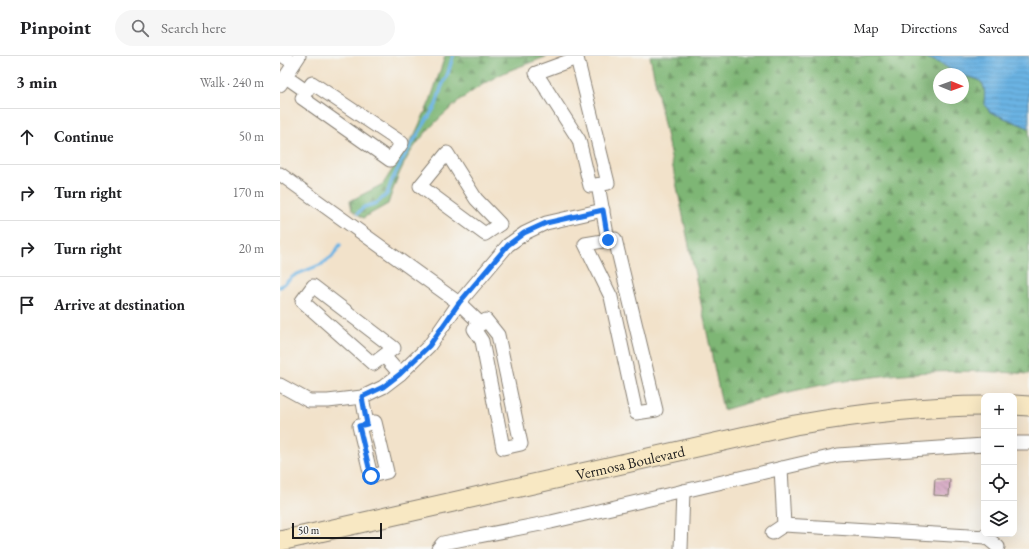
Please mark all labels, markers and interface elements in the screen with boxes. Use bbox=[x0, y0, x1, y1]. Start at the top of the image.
search box bbox=[115, 10, 395, 46]
text: Pinpoint bbox=[20, 15, 91, 40]
icon: search bbox=[129, 17, 151, 39]
text: Search here bbox=[161, 18, 226, 37]
text: Map bbox=[853, 19, 879, 37]
text: Directions bbox=[901, 19, 957, 37]
text: Saved bbox=[979, 19, 1009, 37]
north arrow bbox=[933, 68, 969, 104]
text: 3 min bbox=[16, 71, 57, 93]
text: Walk · 240 m bbox=[200, 74, 264, 91]
icon: ahead bbox=[16, 126, 38, 148]
text: Continue bbox=[54, 127, 114, 146]
text: 50 m bbox=[239, 128, 264, 145]
icon: right bbox=[16, 182, 38, 204]
text: Turn right bbox=[54, 183, 122, 202]
text: 170 m bbox=[233, 184, 264, 201]
route end bbox=[599, 231, 617, 249]
icon: right bbox=[16, 238, 38, 260]
text: Turn right bbox=[54, 239, 122, 258]
text: 20 m bbox=[239, 240, 264, 257]
icon: arrive bbox=[16, 294, 38, 316]
text: Arrive at destination bbox=[54, 295, 185, 314]
map controls bbox=[981, 393, 1017, 537]
button: + bbox=[981, 393, 1017, 429]
button: − bbox=[981, 429, 1017, 465]
street label: Vermosa Boulevard bbox=[574, 441, 687, 484]
button: locate bbox=[981, 465, 1017, 501]
route start bbox=[362, 467, 380, 485]
button: layers bbox=[981, 501, 1017, 537]
scale bar bbox=[292, 521, 382, 540]
text: 50 m bbox=[298, 523, 319, 537]

